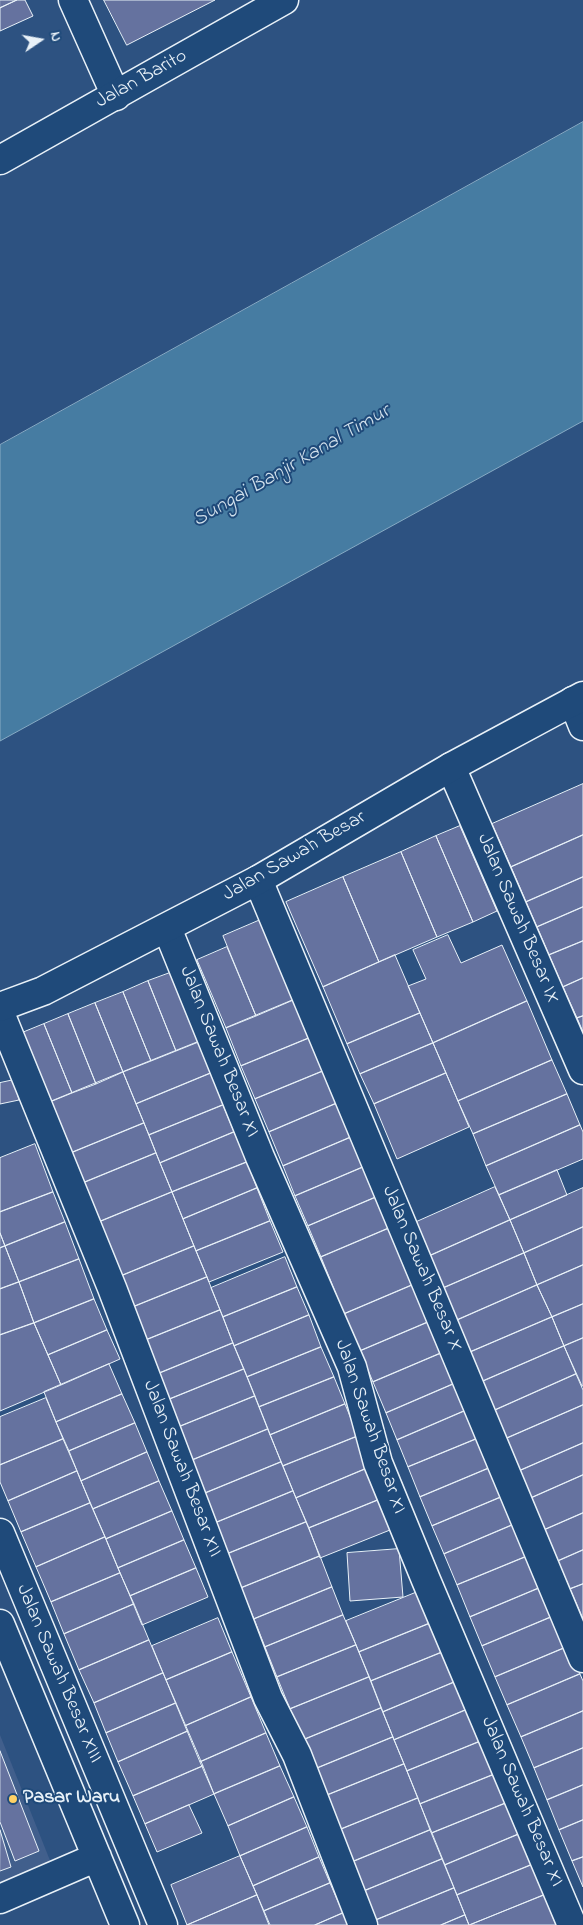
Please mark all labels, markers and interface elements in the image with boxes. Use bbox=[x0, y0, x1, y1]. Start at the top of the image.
north arrow bbox=[15, 15, 65, 65]
text: N bbox=[44, 30, 66, 44]
street label: Jalan Barito bbox=[92, 45, 192, 115]
water label: Sungai Banjir Kanal Timur bbox=[189, 400, 395, 534]
street label: Jalan Sawah Besar bbox=[219, 806, 371, 908]
street label: Jalan Sawah Besar IX bbox=[470, 830, 564, 1008]
street label: Jalan Sawah Besar XI bbox=[173, 963, 263, 1141]
street label: Jalan Sawah Besar X bbox=[375, 1182, 467, 1356]
street label: Jalan Sawah Besar XI bbox=[328, 1337, 410, 1517]
street label: Jalan Sawah Besar XII bbox=[136, 1377, 226, 1561]
street label: Jalan Sawah Besar XIII bbox=[9, 1581, 107, 1767]
street label: Jalan Sawah Besar XI bbox=[474, 1713, 568, 1891]
place label: Pasar Waru bbox=[23, 1787, 120, 1811]
marker: Pasar Waru bbox=[7, 1793, 19, 1805]

